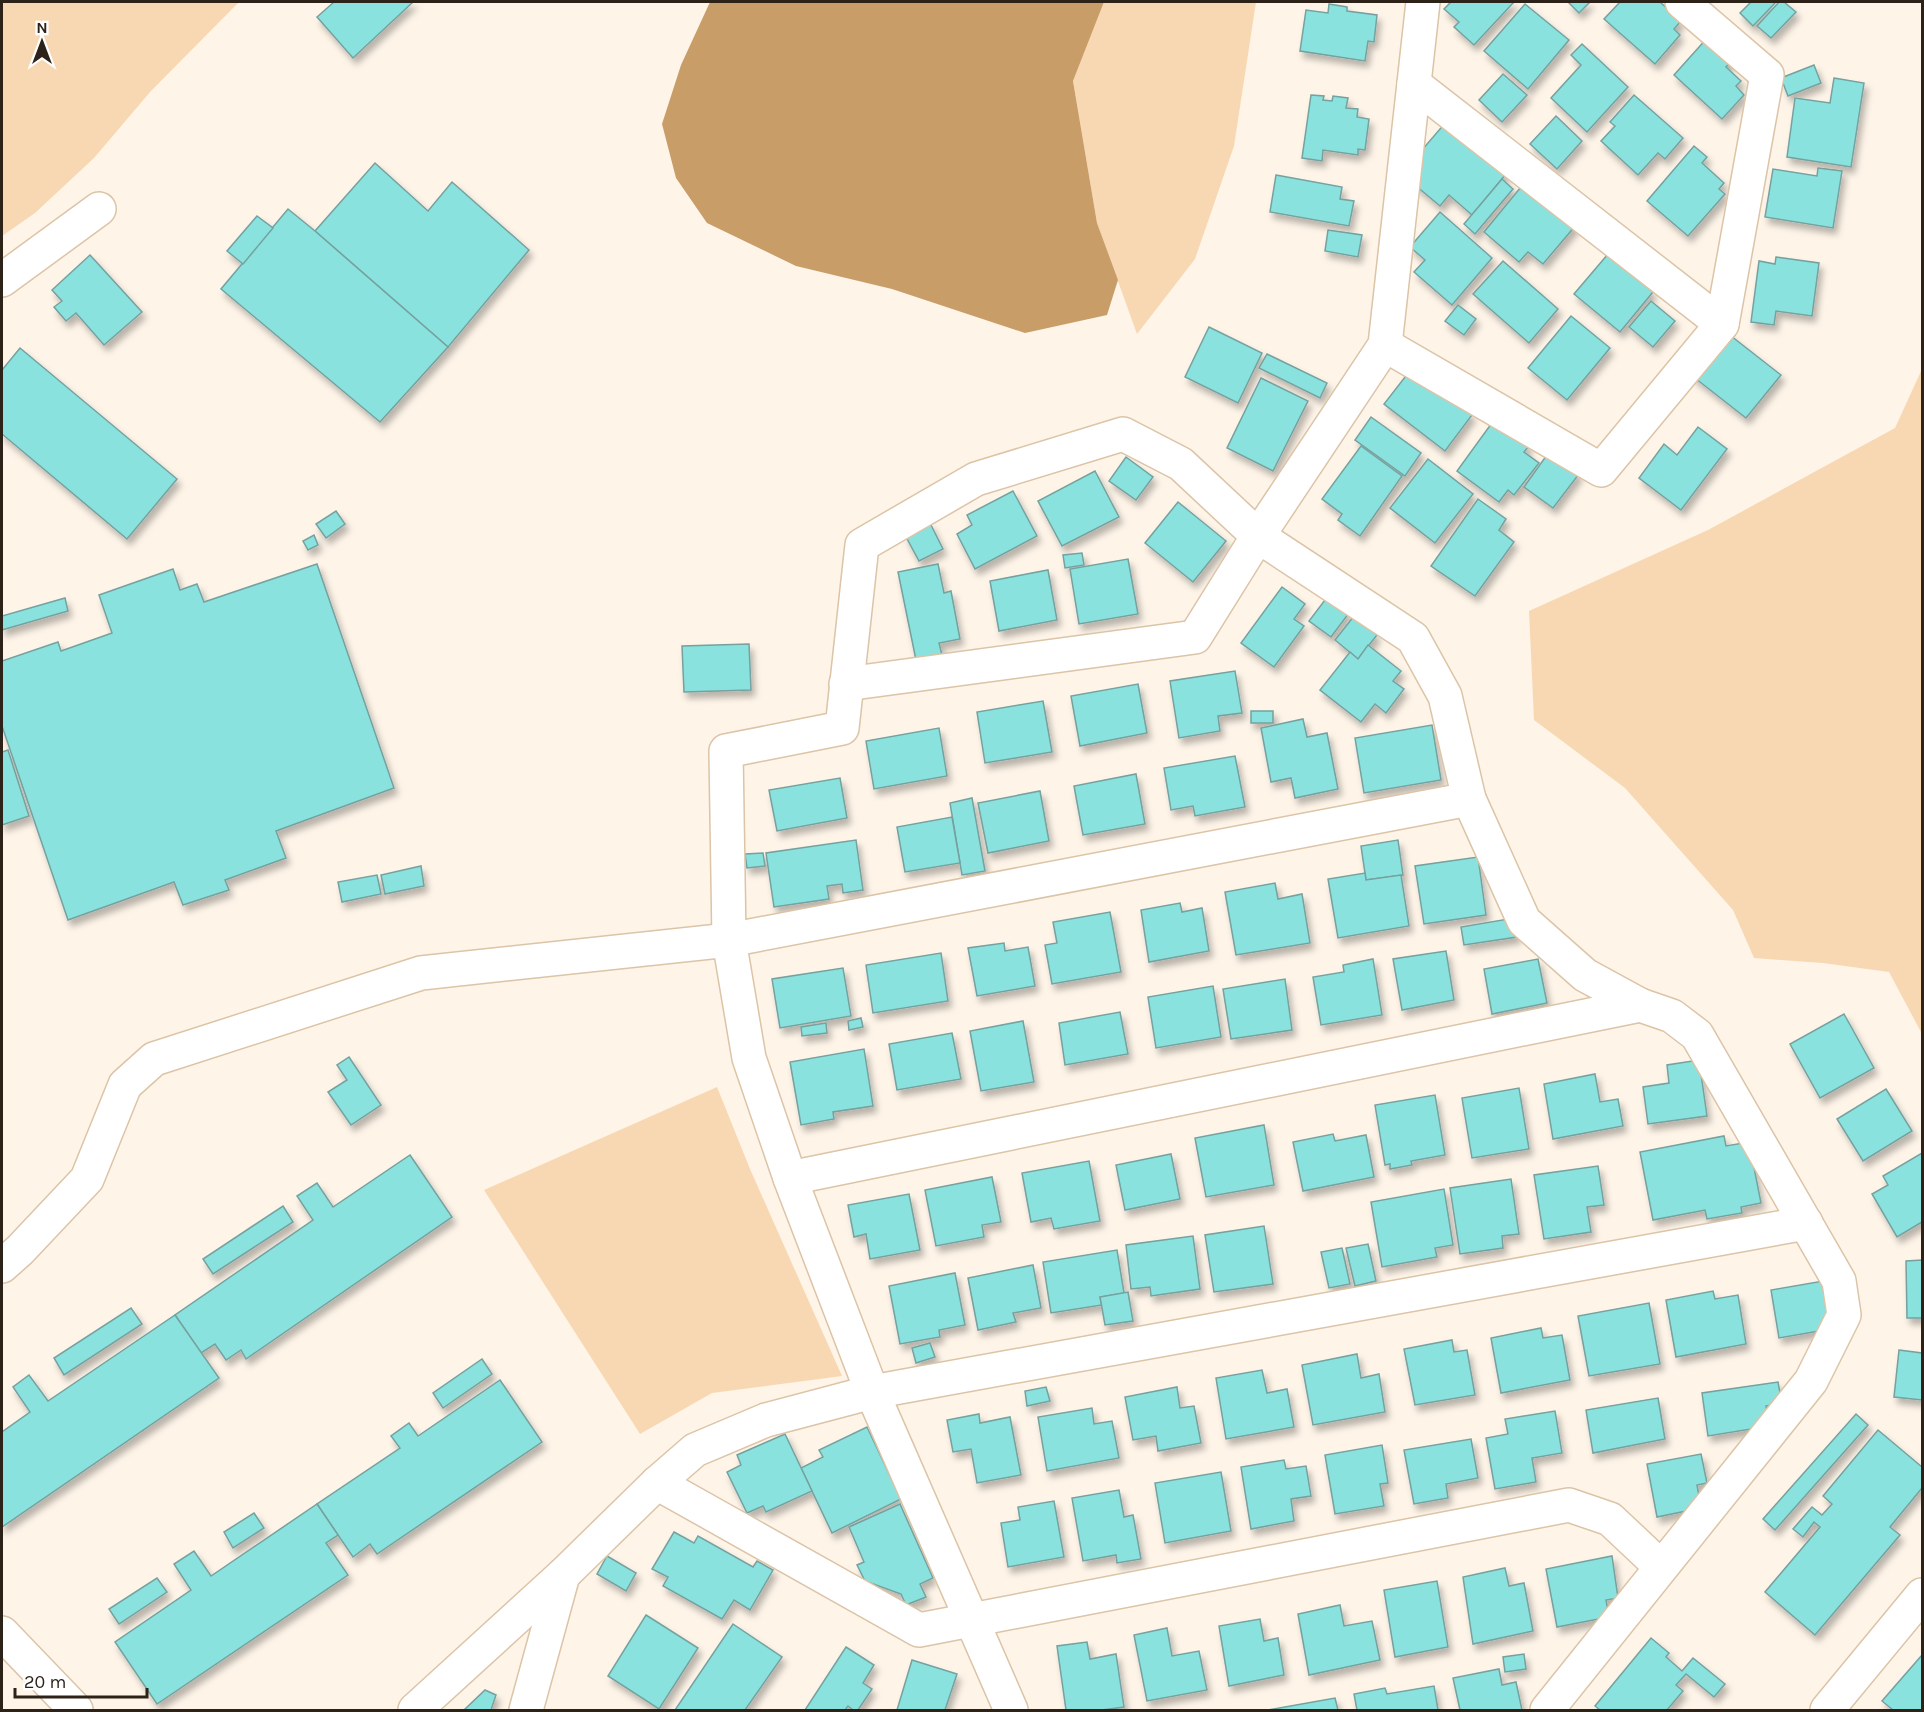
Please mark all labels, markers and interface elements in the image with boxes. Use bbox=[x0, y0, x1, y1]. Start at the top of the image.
north arrow bbox=[12, 12, 72, 72]
text: N bbox=[36, 18, 48, 37]
scale bar bbox=[15, 1661, 147, 1699]
text: 20 m bbox=[24, 1671, 66, 1693]

